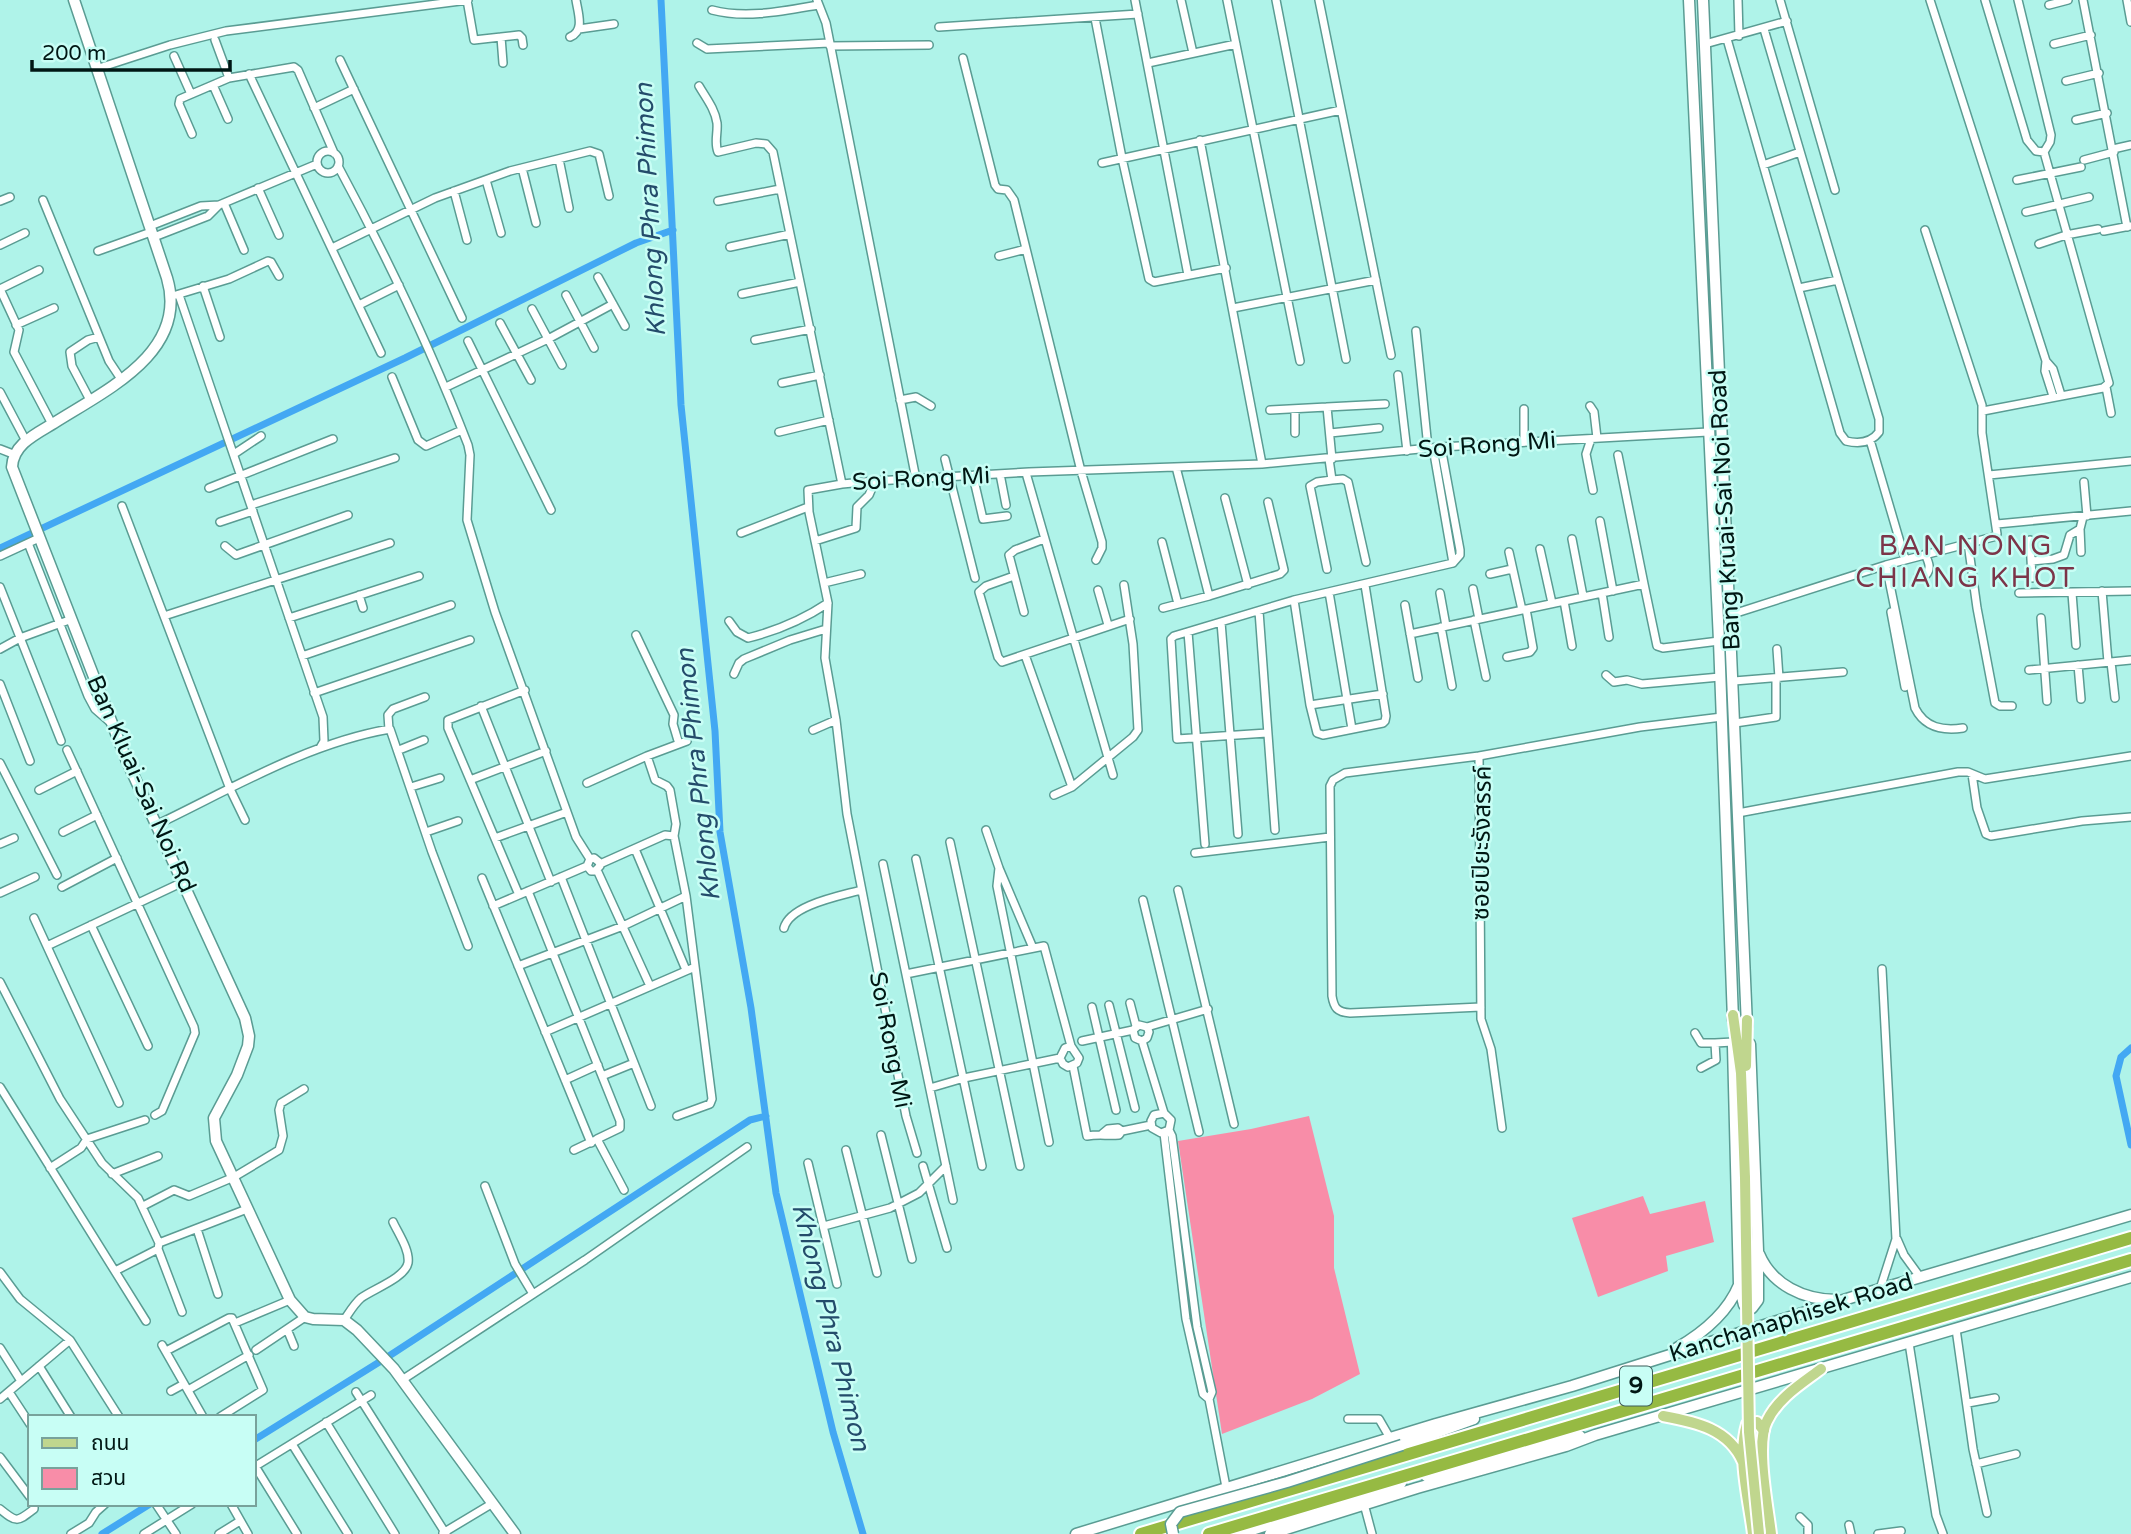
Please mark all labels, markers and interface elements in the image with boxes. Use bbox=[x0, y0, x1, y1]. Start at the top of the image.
scale bar bbox=[32, 28, 229, 72]
text: 200 m bbox=[42, 41, 106, 66]
water label: Khlong Phra Phimon bbox=[628, 81, 672, 338]
street label: Bang Kruai-Sai Noi Road bbox=[1703, 369, 1747, 651]
street label: Soi Rong Mi bbox=[1417, 426, 1557, 464]
street label: Soi Rong Mi bbox=[851, 461, 991, 497]
district label: BAN NONG CHIANG KHOT bbox=[1855, 529, 2077, 595]
water label: Khlong Phra Phimon bbox=[669, 646, 727, 903]
street label: Ban Kluai-Sai Noi Rd bbox=[80, 671, 202, 897]
street label: ซอยปิยะรังสรรค์ bbox=[1466, 765, 1498, 921]
street label: Soi Rong Mi bbox=[863, 969, 917, 1111]
water label: Khlong Phra Phimon bbox=[785, 1200, 877, 1455]
street label: Kanchanaphisek Road bbox=[1665, 1267, 1917, 1369]
road number: 9 bbox=[1620, 1366, 1652, 1406]
legend bbox=[28, 1415, 256, 1506]
text: ถนน bbox=[91, 1431, 129, 1456]
text: สวน bbox=[91, 1466, 126, 1491]

